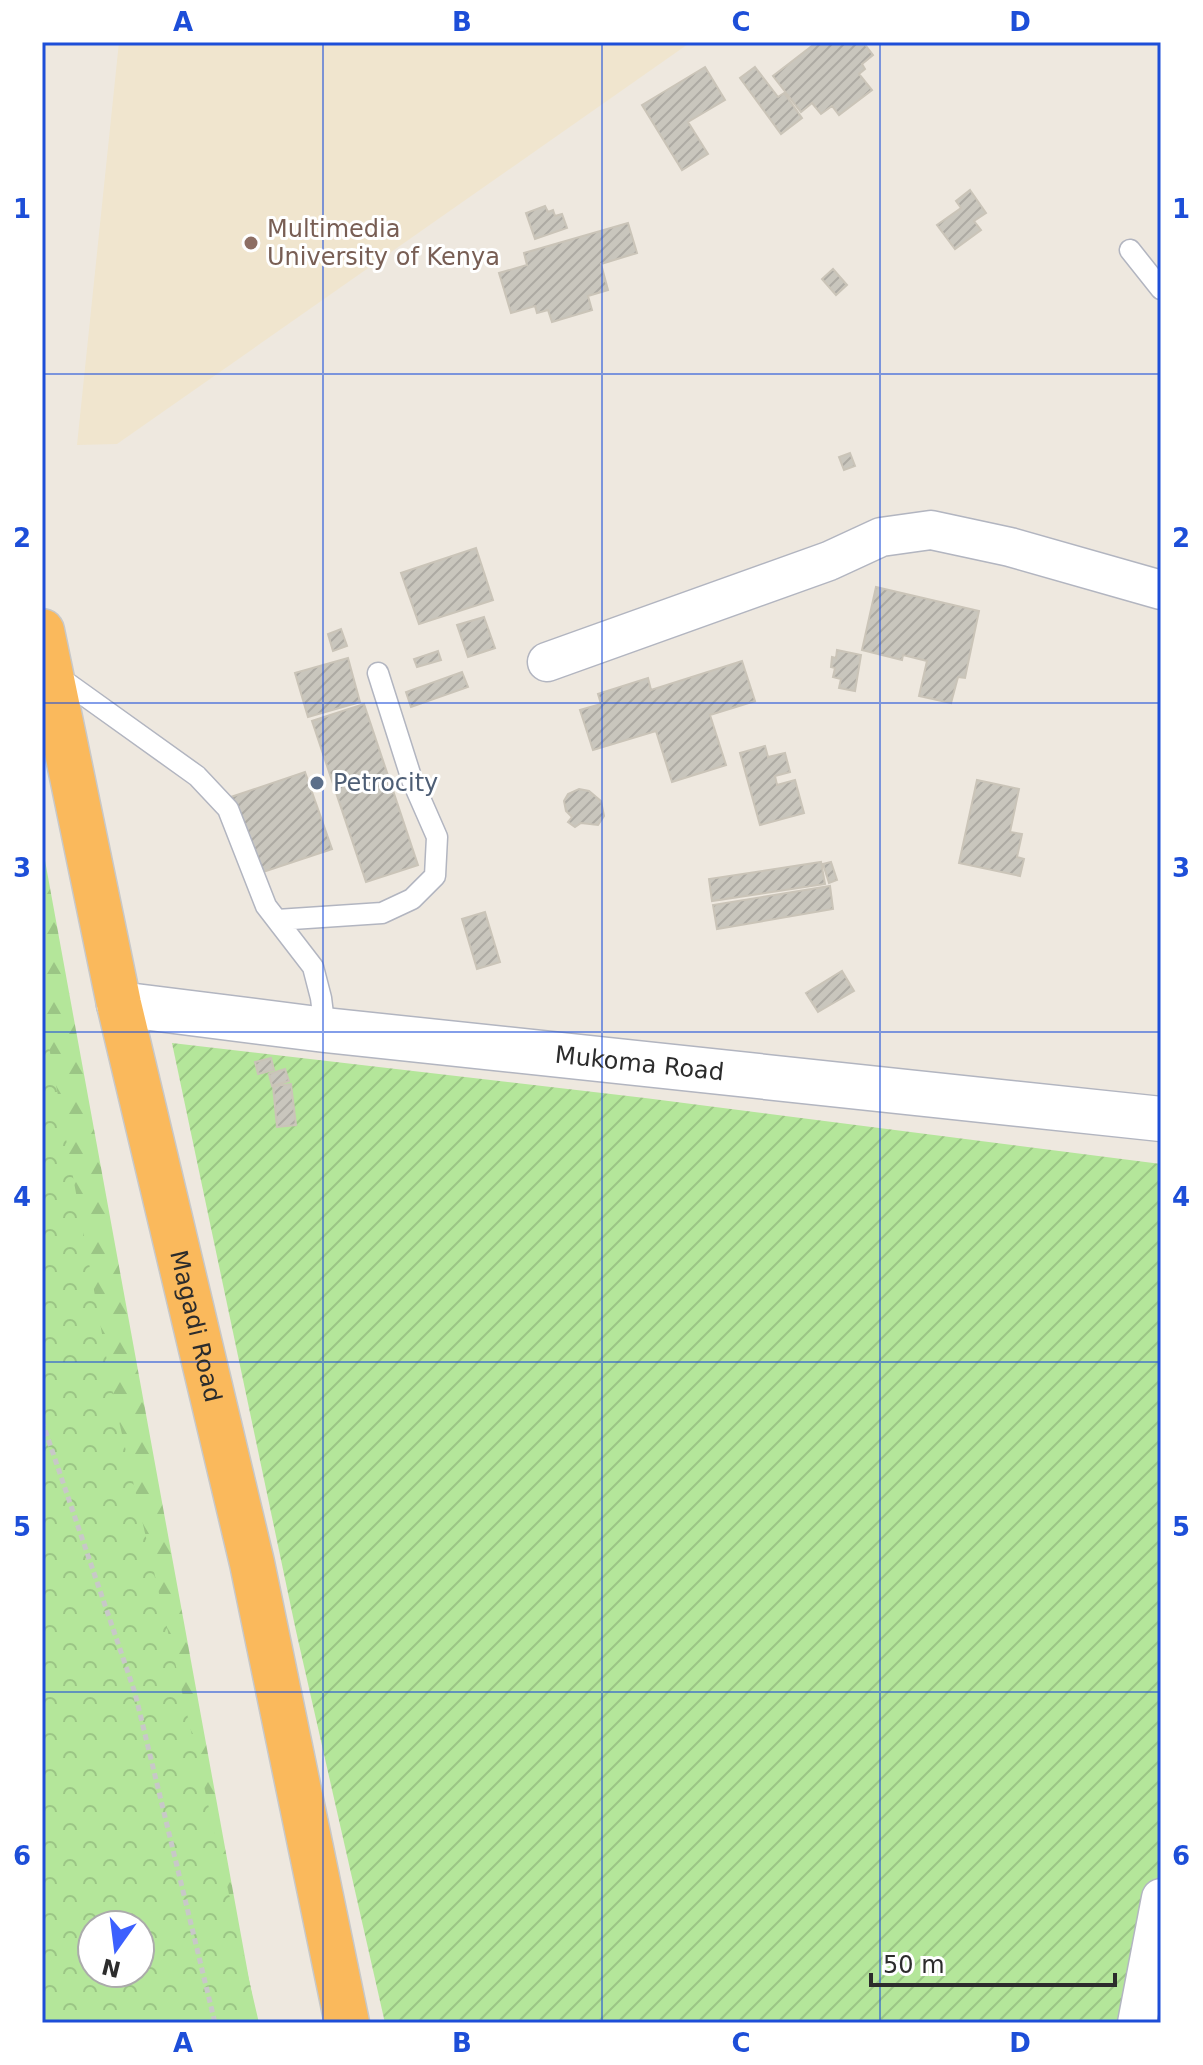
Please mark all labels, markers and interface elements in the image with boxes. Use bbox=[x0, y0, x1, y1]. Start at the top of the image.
text: A bbox=[173, 7, 193, 37]
text: B bbox=[452, 7, 472, 37]
text: C bbox=[731, 7, 751, 37]
text: D bbox=[1009, 7, 1031, 37]
text: 1 bbox=[13, 194, 31, 224]
text: 1 bbox=[1172, 194, 1190, 224]
place label: Multimedia University of Kenya bbox=[267, 215, 500, 271]
marker: Multimedia University of Kenya bbox=[242, 234, 260, 252]
text: 2 bbox=[13, 523, 31, 553]
text: 2 bbox=[1172, 523, 1190, 553]
place label: Petrocity bbox=[333, 769, 438, 797]
marker: Petrocity bbox=[308, 774, 326, 792]
text: 3 bbox=[13, 853, 31, 883]
text: 3 bbox=[1172, 853, 1190, 883]
street label: Mukoma Road bbox=[554, 1041, 725, 1086]
text: 4 bbox=[13, 1182, 31, 1212]
text: 4 bbox=[1172, 1182, 1190, 1212]
street label: Magadi Road bbox=[164, 1247, 227, 1405]
text: 5 bbox=[13, 1512, 31, 1542]
text: 5 bbox=[1172, 1512, 1190, 1542]
text: 6 bbox=[13, 1841, 31, 1871]
text: 6 bbox=[1172, 1841, 1190, 1871]
north arrow bbox=[76, 1909, 156, 1989]
scale bar bbox=[871, 1937, 1115, 1987]
text: 50 m bbox=[883, 1951, 945, 1979]
text: N bbox=[99, 1954, 123, 1982]
text: A bbox=[173, 2028, 193, 2058]
text: B bbox=[452, 2028, 472, 2058]
text: C bbox=[731, 2028, 751, 2058]
text: D bbox=[1009, 2028, 1031, 2058]

